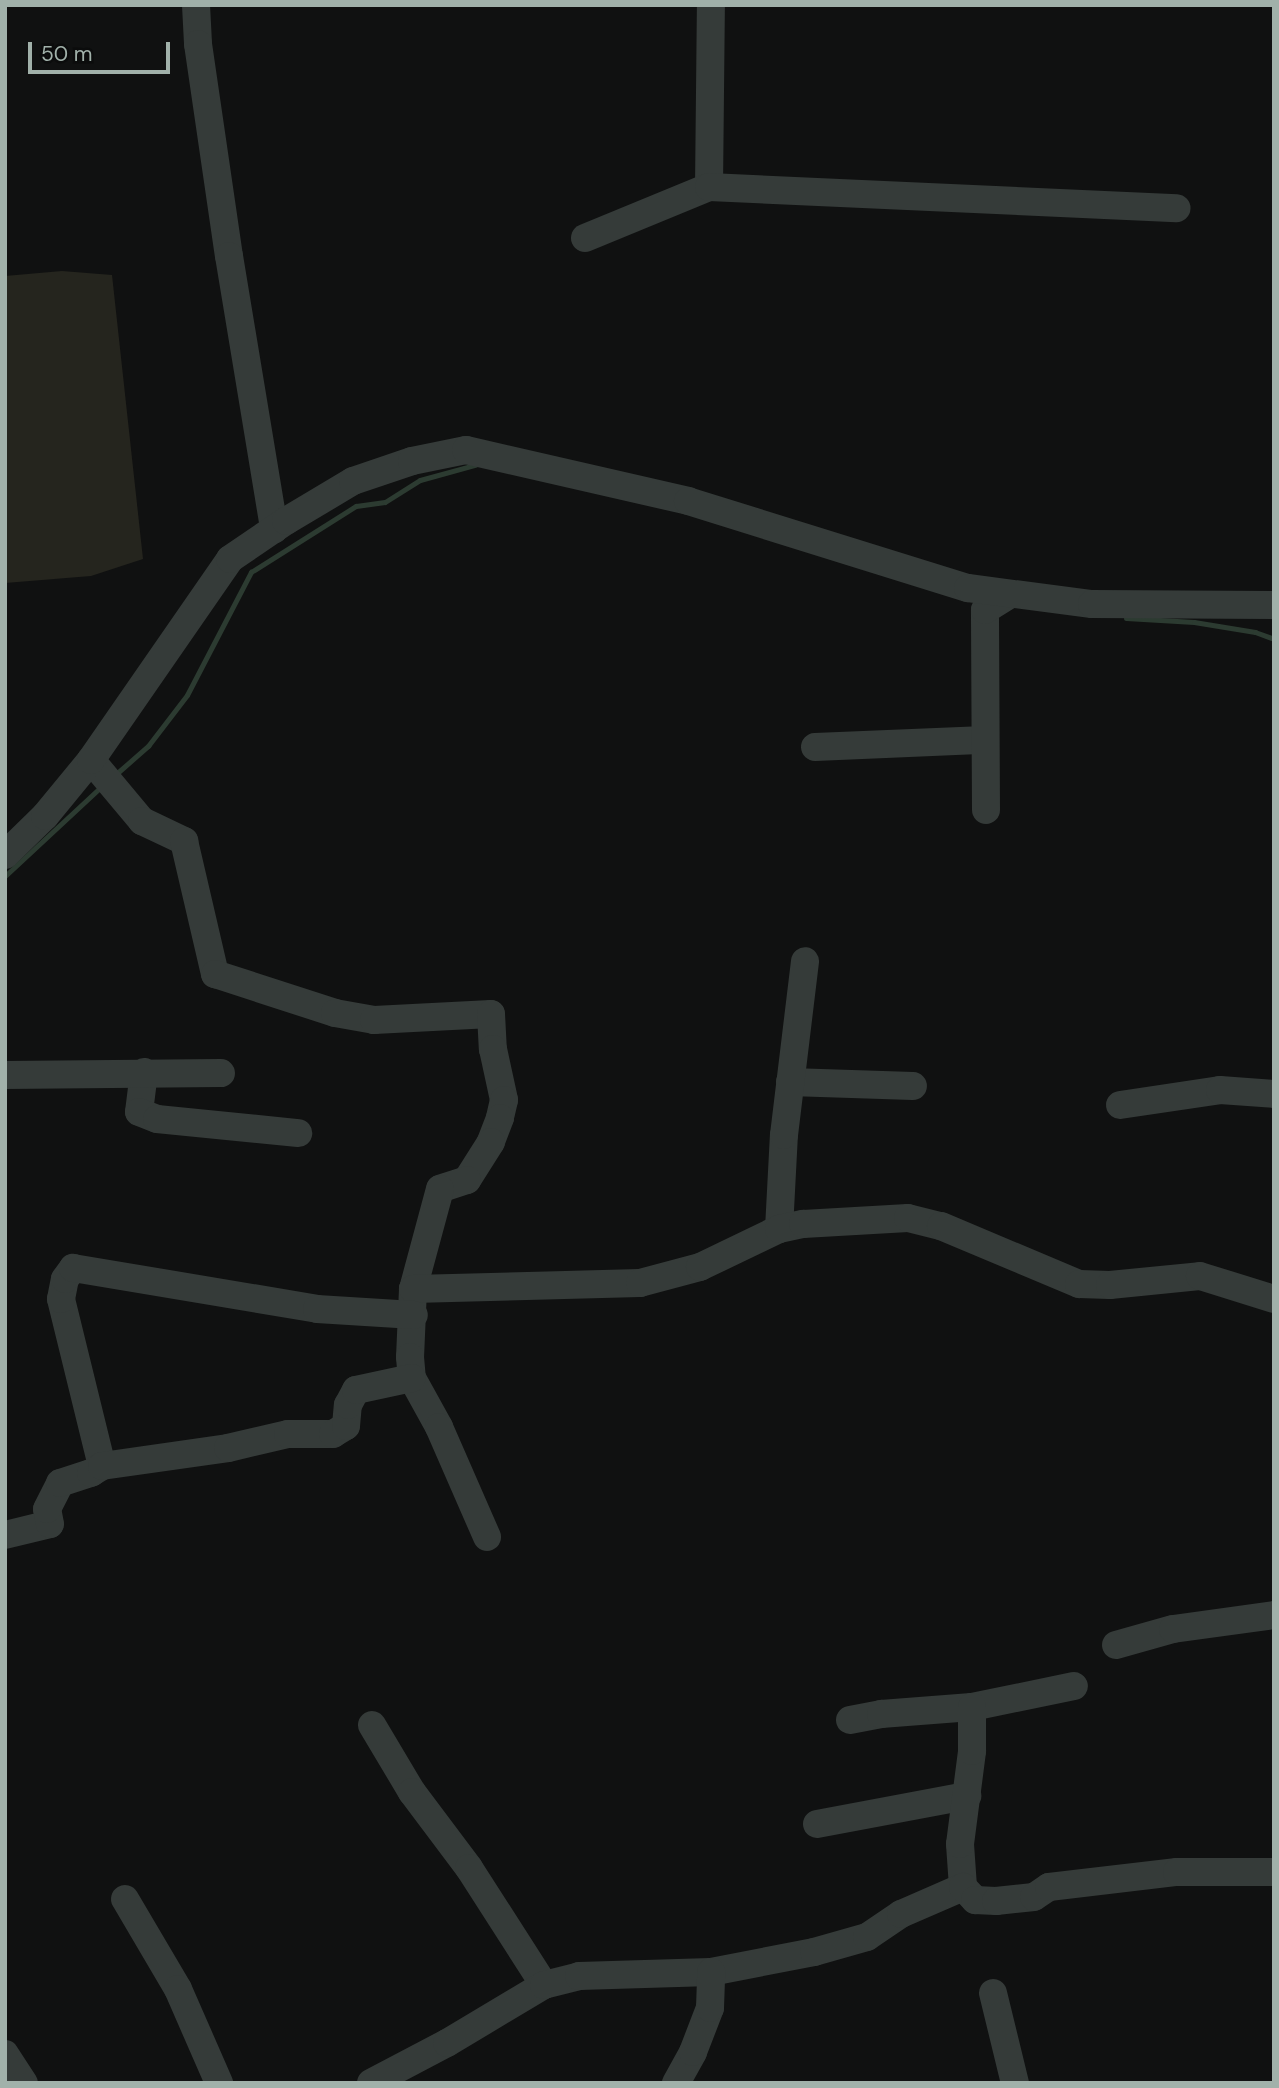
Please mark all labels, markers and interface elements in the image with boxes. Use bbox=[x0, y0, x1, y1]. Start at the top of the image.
scale bar bbox=[32, 28, 173, 72]
text: 50 m bbox=[41, 40, 92, 68]

